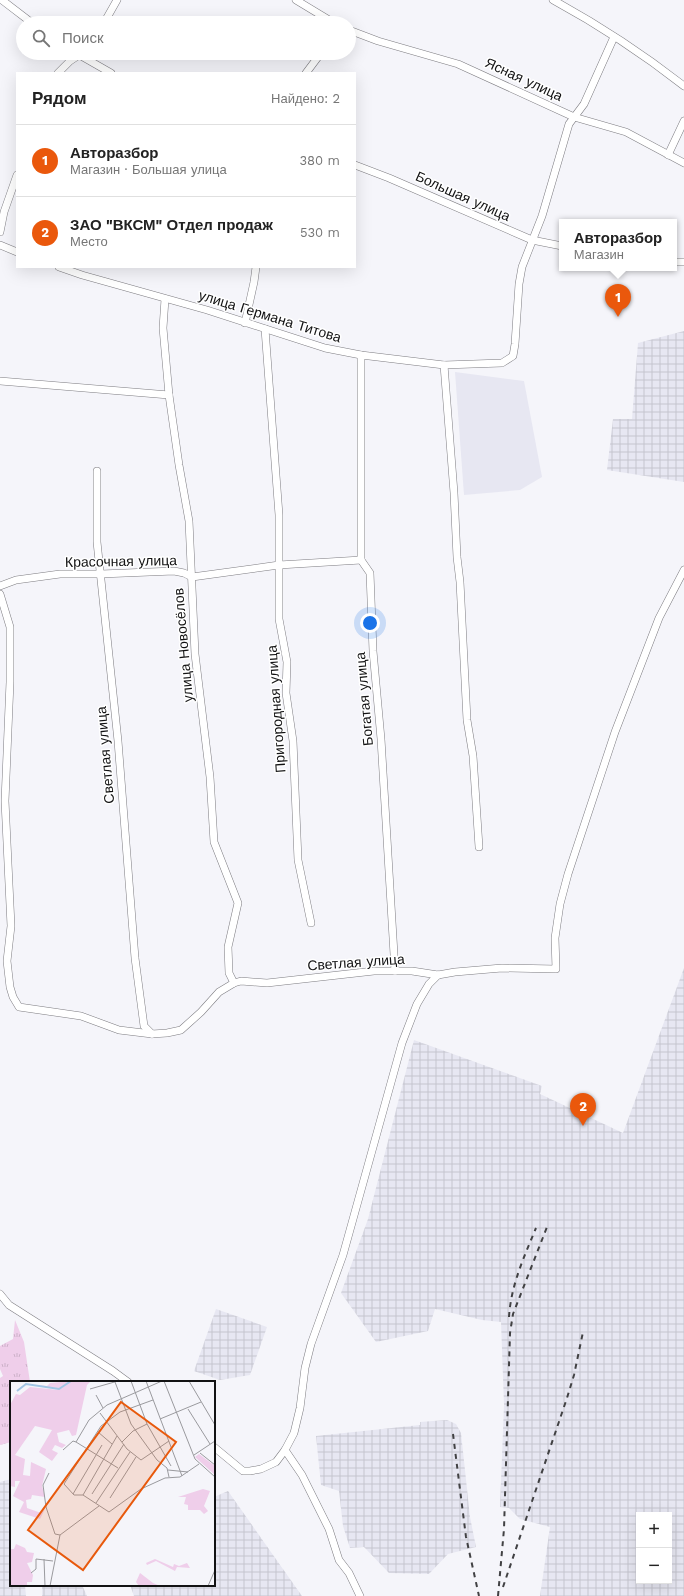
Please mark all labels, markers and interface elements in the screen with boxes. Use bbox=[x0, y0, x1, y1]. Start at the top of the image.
search box bbox=[16, 16, 356, 60]
icon: search bbox=[30, 27, 52, 49]
text: Поиск bbox=[62, 29, 104, 47]
street label: Ясная улица bbox=[483, 54, 565, 104]
text: Рядом bbox=[32, 88, 87, 108]
text: Найдено: 2 bbox=[271, 91, 340, 106]
text: Авторазбор bbox=[70, 144, 159, 162]
text: 1 bbox=[42, 153, 48, 168]
text: 380 m bbox=[300, 153, 340, 168]
text: Магазин · Большая улица bbox=[70, 162, 227, 177]
street label: Большая улица bbox=[413, 168, 513, 224]
text: ЗАО "ВКСМ" Отдел продаж bbox=[70, 216, 273, 234]
popup bbox=[559, 219, 677, 271]
text: 2 bbox=[41, 225, 49, 240]
text: 530 m bbox=[300, 225, 340, 240]
text: Авторазбор bbox=[574, 229, 662, 247]
text: Место bbox=[70, 234, 108, 249]
text: Магазин bbox=[574, 247, 624, 262]
pin: 1 bbox=[605, 284, 631, 317]
street label: улица Германа Титова bbox=[197, 287, 343, 345]
street label: Красочная улица bbox=[65, 552, 177, 570]
street label: улица Новосёлов bbox=[170, 587, 196, 703]
your location bbox=[360, 613, 380, 633]
street label: Пригородная улица bbox=[264, 644, 288, 773]
street label: Богатая улица bbox=[352, 651, 376, 747]
street label: Светлая улица bbox=[93, 705, 117, 804]
street label: Светлая улица bbox=[307, 951, 405, 973]
pin: 2 bbox=[570, 1093, 596, 1126]
inset map bbox=[10, 1381, 215, 1586]
map controls bbox=[636, 1512, 672, 1584]
button: + bbox=[636, 1512, 672, 1548]
button: − bbox=[636, 1548, 672, 1584]

